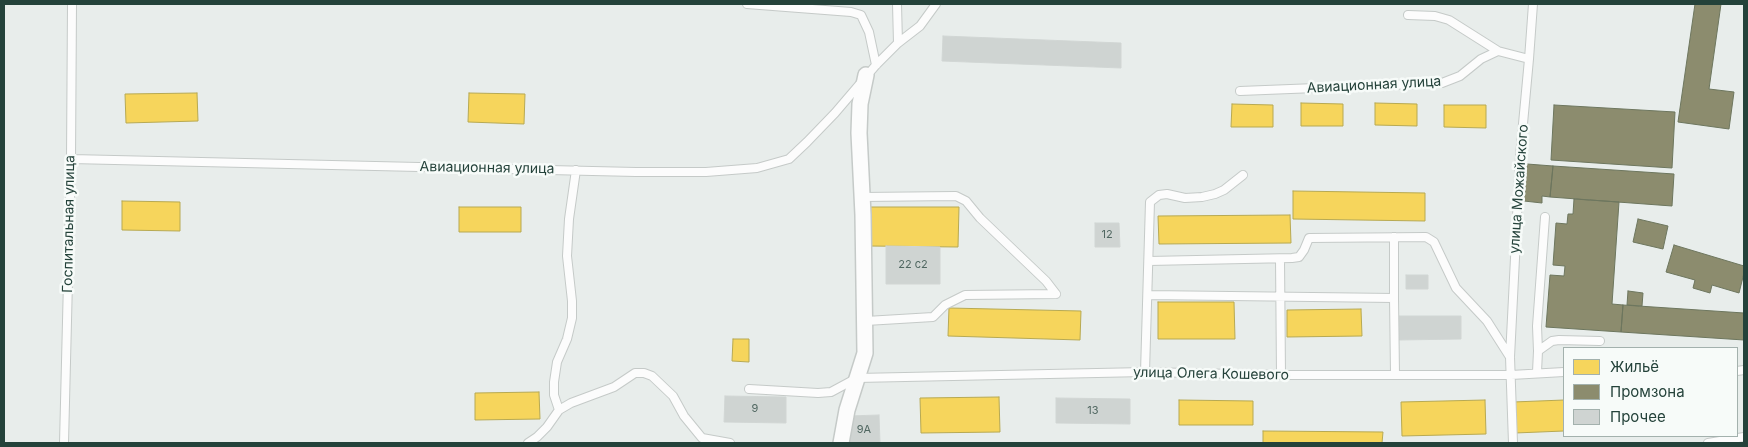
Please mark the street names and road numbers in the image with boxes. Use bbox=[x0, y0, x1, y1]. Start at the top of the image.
street label: Авиационная улица bbox=[1306, 73, 1442, 97]
street label: улица Можайского bbox=[1506, 124, 1532, 254]
street label: Госпитальная улица bbox=[59, 155, 79, 293]
street label: Авиационная улица bbox=[420, 158, 554, 178]
street label: улица Олега Кошевого bbox=[1133, 364, 1289, 384]

